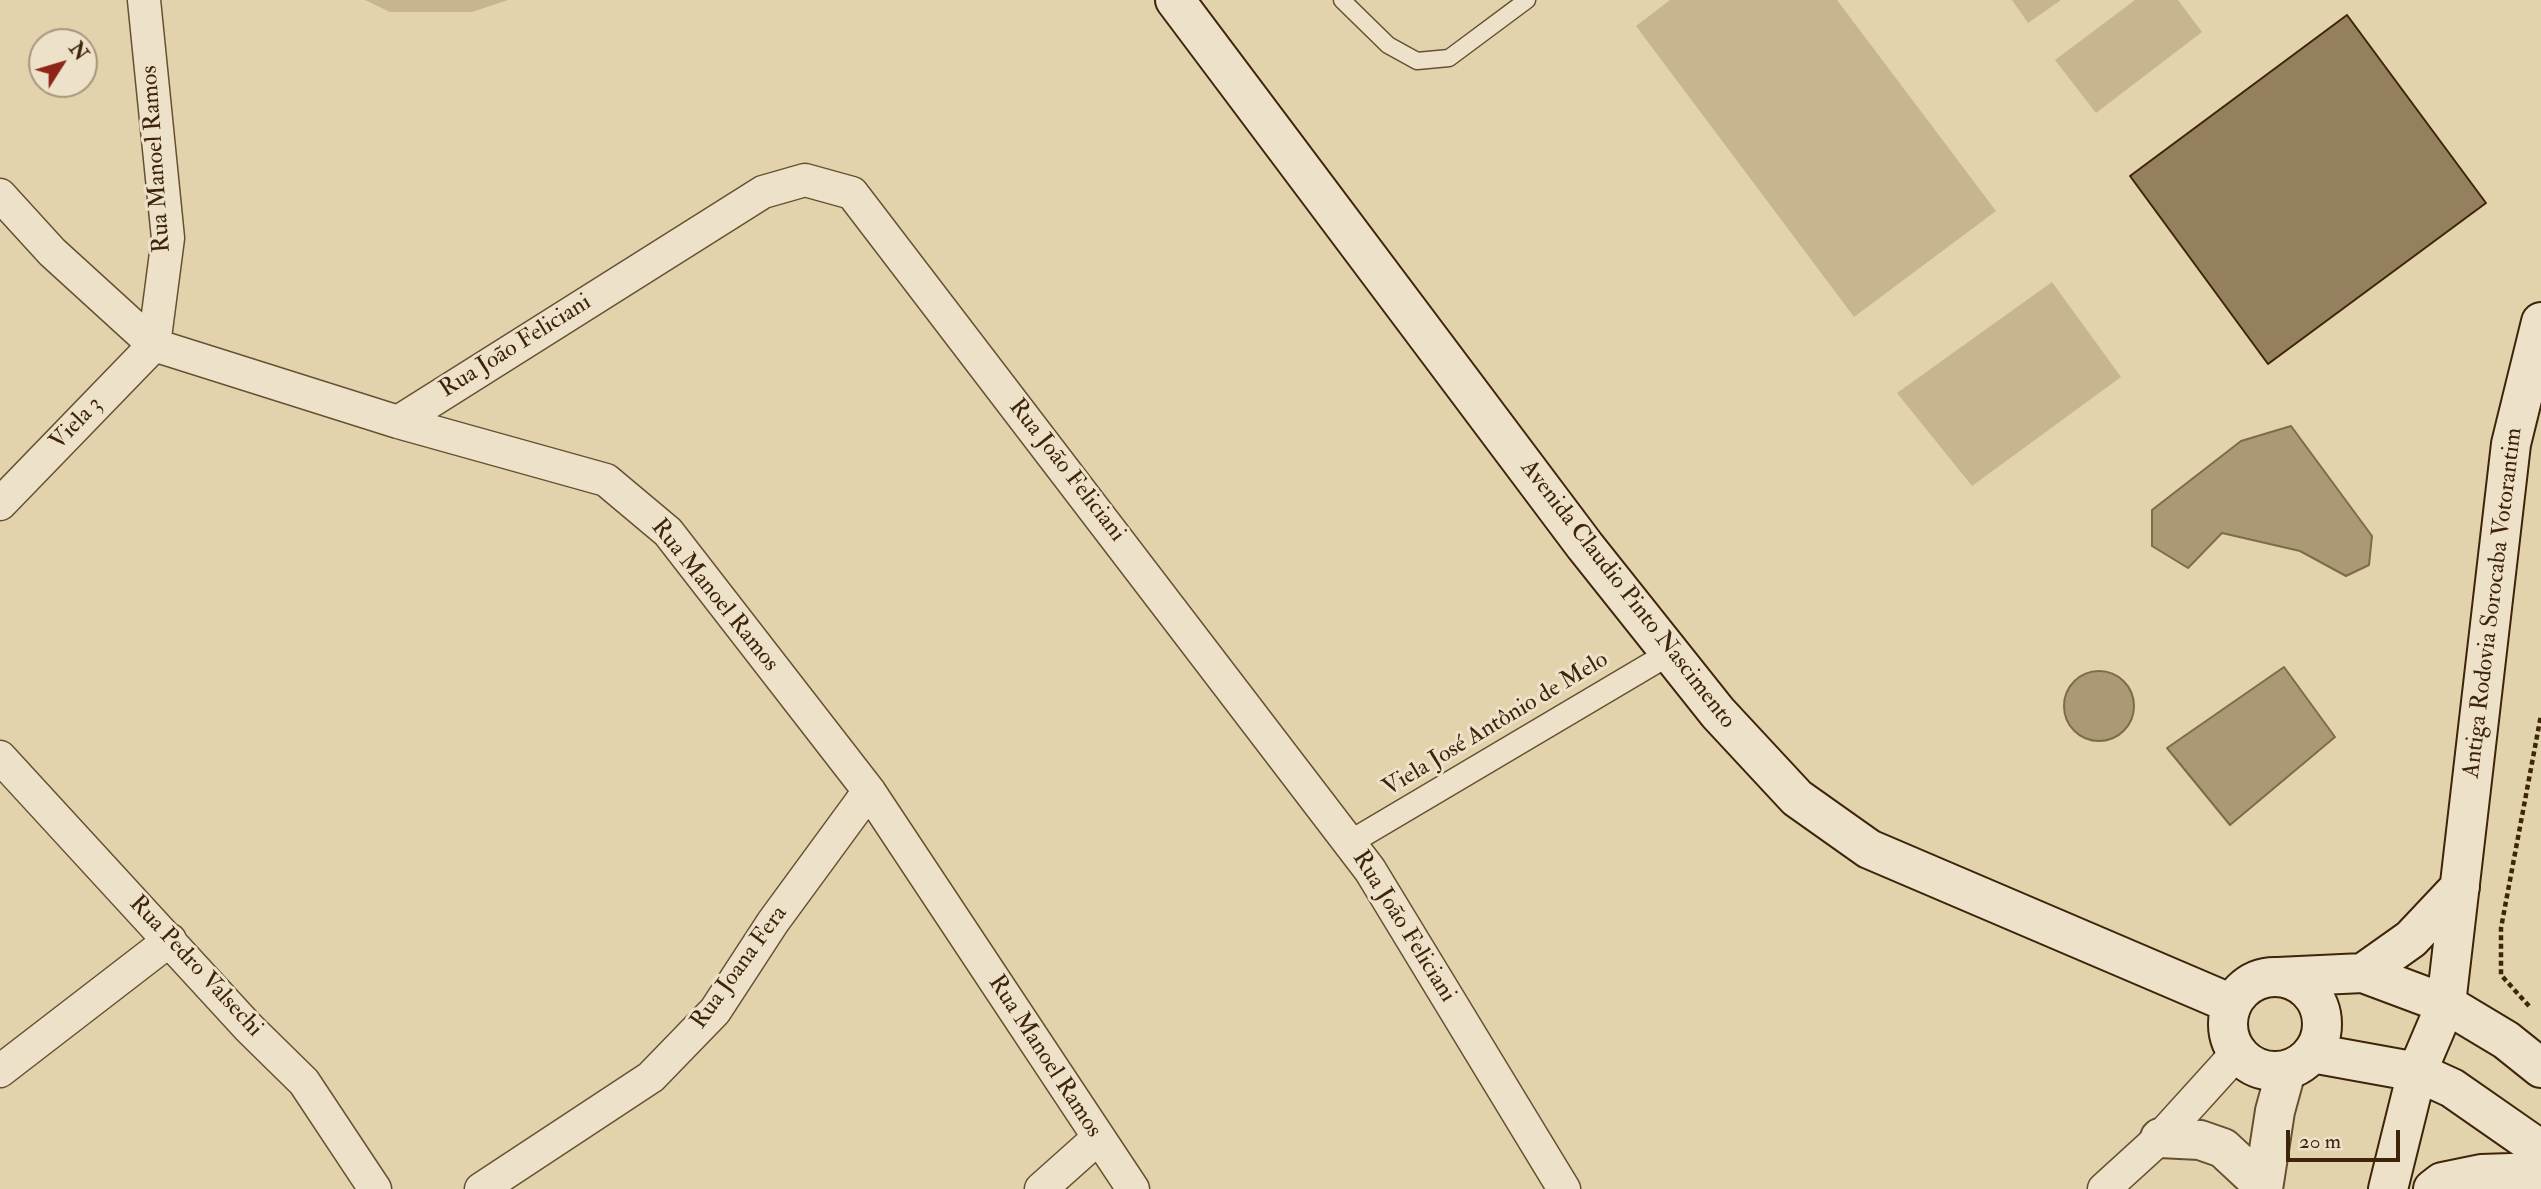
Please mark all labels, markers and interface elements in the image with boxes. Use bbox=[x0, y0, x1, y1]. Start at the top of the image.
north arrow bbox=[28, 28, 98, 98]
text: N bbox=[63, 38, 93, 66]
street label: Rua Manoel Ramos bbox=[136, 64, 178, 254]
street label: Rua João Feliciani bbox=[435, 289, 597, 405]
street label: Viela 3 bbox=[45, 391, 109, 457]
street label: Rua João Feliciani bbox=[1001, 394, 1131, 548]
street label: Antiga Rodovia Sorocaba Votorantim bbox=[2458, 426, 2530, 780]
street label: Avenida Claudio Pinto Nascimento bbox=[1513, 455, 1741, 735]
street label: Rua Manoel Ramos bbox=[644, 514, 784, 678]
street label: Viela José Antônio de Melo bbox=[1378, 646, 1614, 804]
street label: Rua João Feliciani bbox=[1345, 846, 1461, 1008]
street label: Rua Pedro Valsechi bbox=[122, 890, 268, 1044]
street label: Rua Joana Fera bbox=[686, 901, 794, 1035]
street label: Rua Manoel Ramos bbox=[981, 970, 1107, 1144]
scale bar bbox=[2289, 1116, 2403, 1160]
text: 20 m bbox=[2299, 1128, 2341, 1155]

